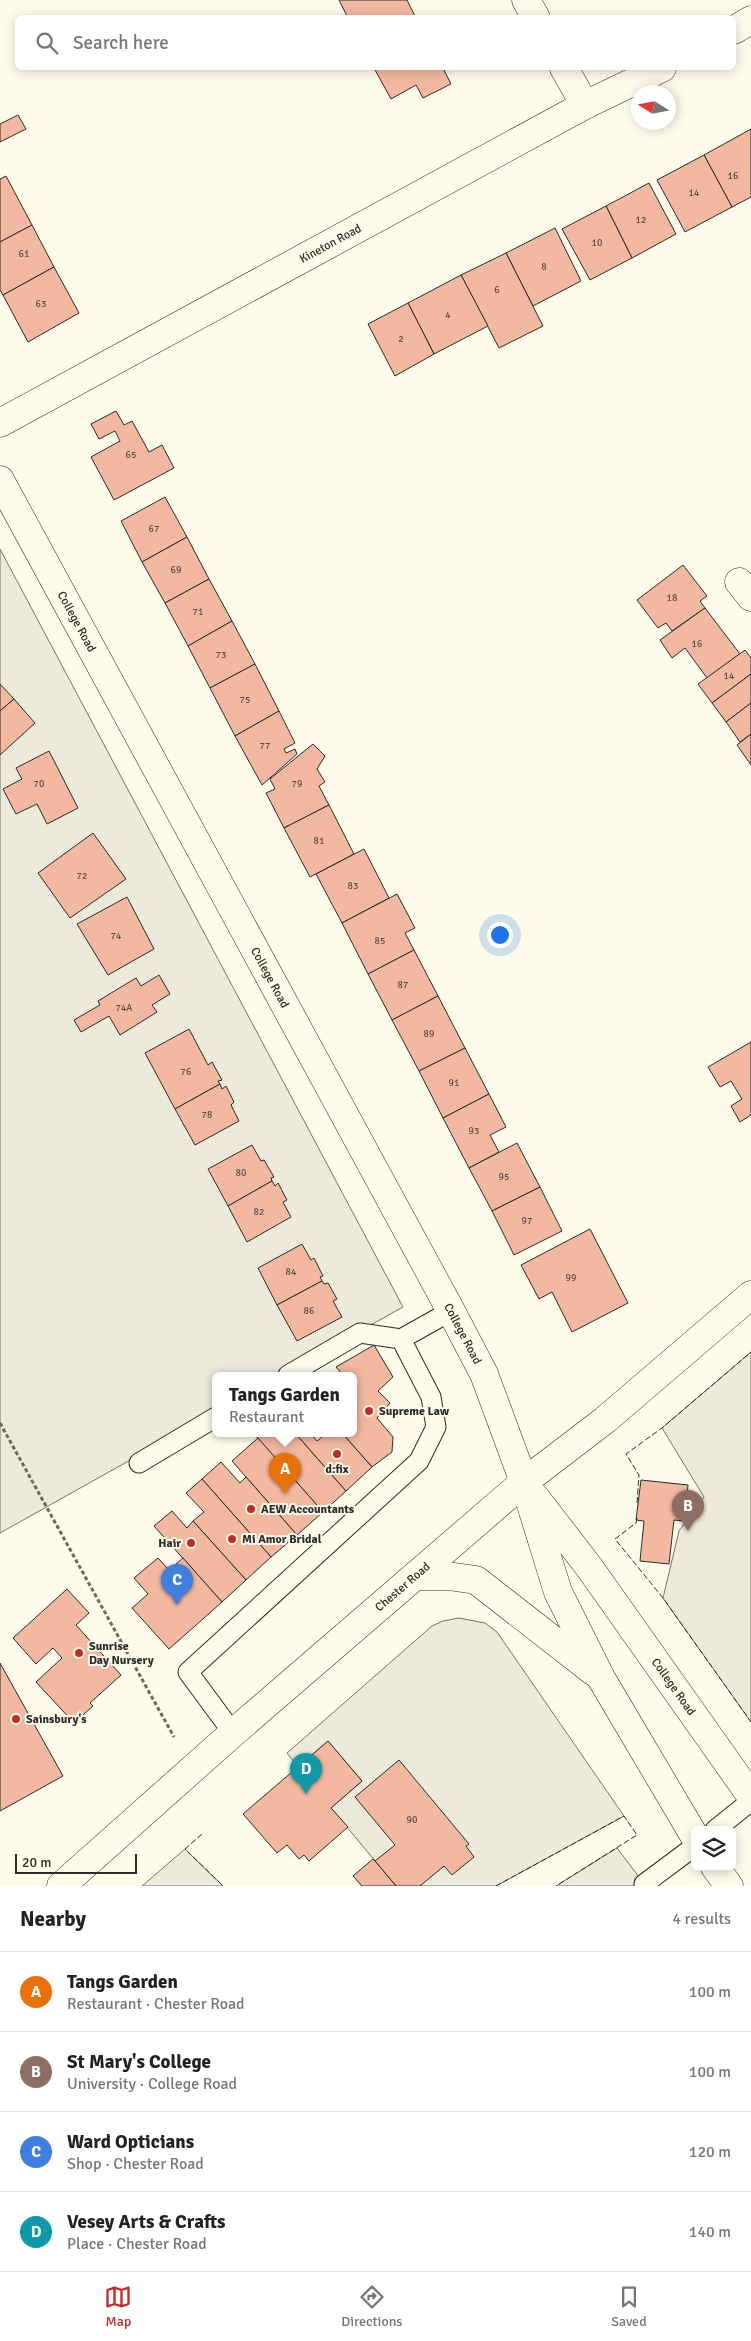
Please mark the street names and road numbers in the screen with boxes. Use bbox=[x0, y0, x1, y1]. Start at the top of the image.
street label: Kineton Road bbox=[297, 221, 364, 266]
street label: College Road bbox=[54, 588, 99, 655]
street label: College Road bbox=[247, 944, 293, 1010]
street label: College Road bbox=[441, 1300, 485, 1367]
street label: Chester Road bbox=[372, 1559, 433, 1615]
street label: College Road bbox=[648, 1655, 699, 1718]

